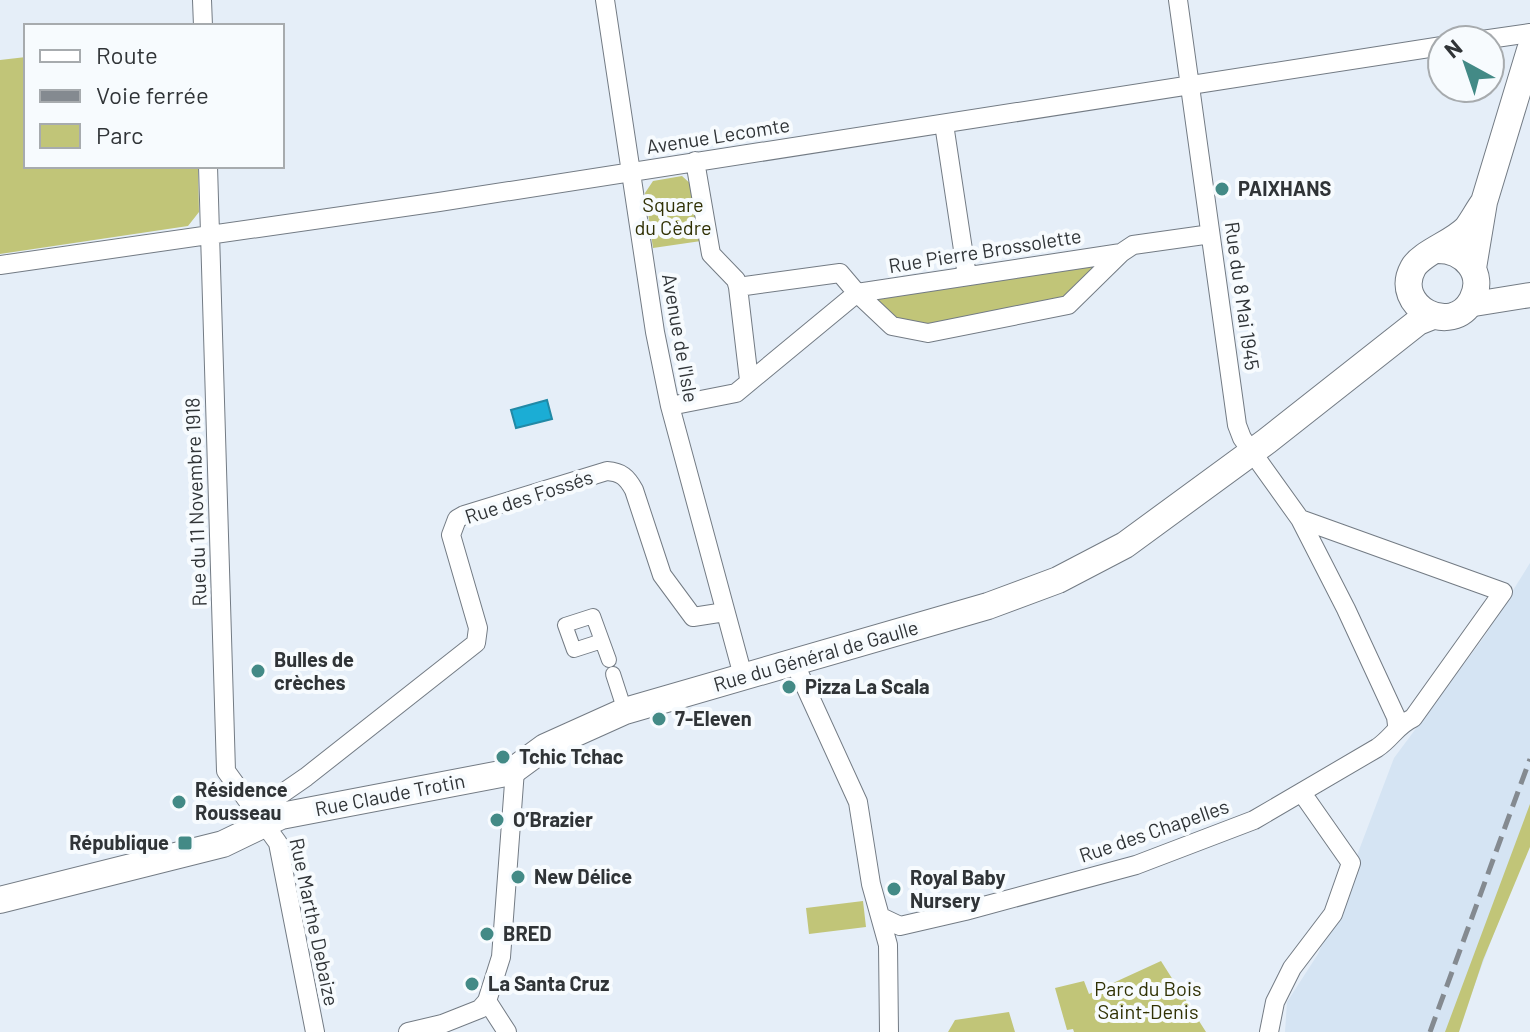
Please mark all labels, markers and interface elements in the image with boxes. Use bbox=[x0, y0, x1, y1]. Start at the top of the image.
legend bbox=[24, 24, 284, 168]
north arrow bbox=[1426, 24, 1506, 104]
text: N bbox=[1439, 33, 1466, 63]
text: Route bbox=[96, 40, 158, 69]
text: Voie ferrée bbox=[96, 80, 209, 109]
street label: Avenue Lecomte bbox=[644, 112, 791, 158]
text: Parc bbox=[96, 120, 144, 149]
place label: PAIXHANS bbox=[1238, 176, 1331, 200]
marker: PAIXHANS bbox=[1213, 180, 1231, 198]
park label: Square du Cèdre bbox=[634, 192, 712, 239]
street label: Rue du 8 Mai 1945 bbox=[1221, 220, 1265, 372]
street label: Rue Pierre Brossolette bbox=[887, 223, 1083, 277]
street label: Avenue de l'Isle bbox=[658, 272, 704, 404]
street label: Rue du 11 Novembre 1918 bbox=[179, 397, 211, 607]
street label: Rue des Fossés bbox=[462, 464, 596, 528]
street label: Rue du Général de Gaulle bbox=[711, 614, 921, 696]
place label: Bulles de crèches bbox=[274, 647, 354, 694]
marker: Bulles de crèches bbox=[249, 662, 267, 680]
place label: Pizza La Scala bbox=[805, 674, 930, 698]
marker: Pizza La Scala bbox=[780, 678, 798, 696]
place label: 7-Eleven bbox=[675, 706, 752, 730]
marker: 7-Eleven bbox=[650, 710, 668, 728]
place label: Tchic Tchac bbox=[519, 744, 624, 768]
marker: Tchic Tchac bbox=[494, 748, 512, 766]
street label: Rue Claude Trotin bbox=[313, 768, 467, 820]
place label: Résidence Rousseau bbox=[195, 777, 288, 824]
marker: Résidence Rousseau bbox=[170, 793, 188, 811]
street label: Rue des Chapelles bbox=[1076, 793, 1232, 867]
place label: O’Brazier bbox=[513, 807, 593, 831]
marker: O’Brazier bbox=[488, 811, 506, 829]
place label: République bbox=[69, 830, 169, 854]
marker: République bbox=[176, 834, 194, 852]
street label: Rue Marthe Debaize bbox=[285, 836, 345, 1008]
place label: New Délice bbox=[534, 864, 632, 888]
place label: Royal Baby Nursery bbox=[910, 865, 1006, 912]
marker: New Délice bbox=[509, 868, 527, 886]
marker: Royal Baby Nursery bbox=[885, 880, 903, 898]
place label: BRED bbox=[503, 921, 552, 945]
marker: BRED bbox=[478, 925, 496, 943]
place label: La Santa Cruz bbox=[488, 971, 609, 995]
marker: La Santa Cruz bbox=[463, 975, 481, 993]
park label: Parc du Bois Saint-Denis bbox=[1094, 976, 1202, 1023]

